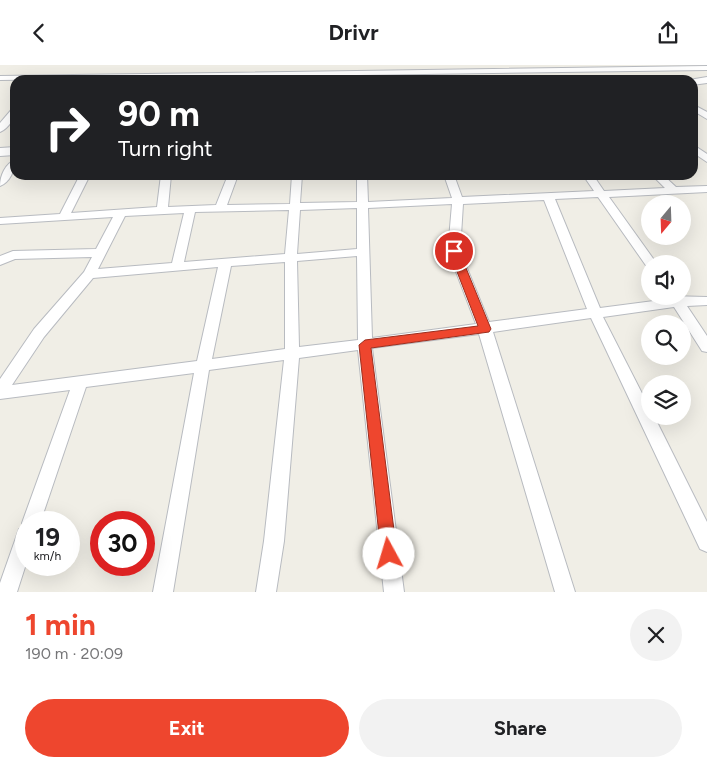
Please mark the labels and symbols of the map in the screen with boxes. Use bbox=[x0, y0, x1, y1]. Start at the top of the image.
north arrow bbox=[641, 195, 691, 245]
pin bbox=[433, 230, 475, 272]
speed limit sign: 30 bbox=[90, 511, 155, 576]
position arrow bbox=[362, 527, 414, 579]

